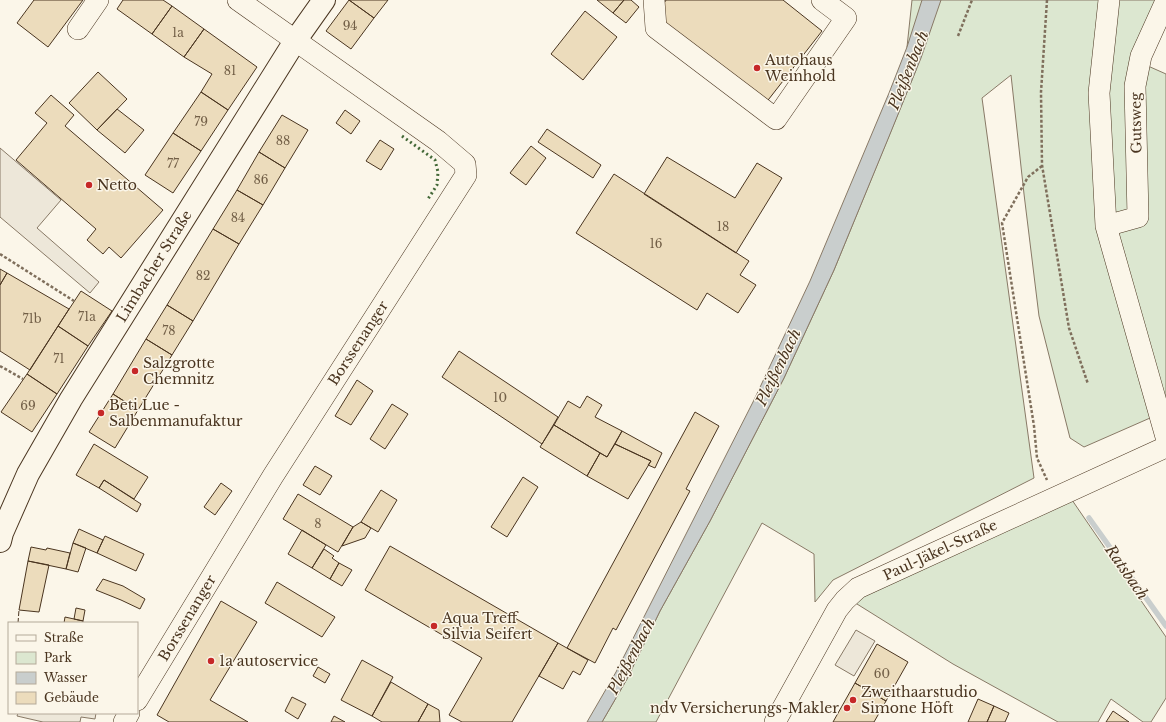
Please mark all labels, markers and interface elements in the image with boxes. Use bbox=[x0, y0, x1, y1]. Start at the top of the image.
house number: 94 bbox=[343, 18, 357, 33]
house number: 1a bbox=[172, 25, 184, 40]
water label: Pleißenbach bbox=[883, 27, 933, 113]
place label: Autohaus Weinhold bbox=[764, 51, 836, 85]
house number: 81 bbox=[224, 63, 236, 78]
marker: Autohaus Weinhold bbox=[752, 63, 762, 73]
street label: Gutsweg bbox=[1126, 92, 1146, 154]
house number: 79 bbox=[194, 114, 208, 129]
house number: 88 bbox=[276, 133, 290, 148]
house number: 77 bbox=[167, 156, 180, 171]
house number: 86 bbox=[254, 172, 269, 187]
place label: Netto bbox=[97, 176, 137, 194]
marker: Netto bbox=[84, 180, 94, 190]
street label: Limbacher Straße bbox=[112, 207, 196, 325]
house number: 84 bbox=[231, 210, 245, 225]
house number: 18 bbox=[717, 219, 729, 234]
house number: 16 bbox=[649, 236, 663, 251]
house number: 82 bbox=[196, 268, 210, 283]
street label: Borssenanger bbox=[324, 297, 392, 389]
house number: 71a bbox=[78, 309, 96, 324]
house number: 71b bbox=[22, 311, 42, 326]
house number: 78 bbox=[162, 323, 176, 338]
water label: Pleißenbach bbox=[751, 325, 805, 410]
house number: 71 bbox=[53, 351, 65, 366]
place label: Salzgrotte Chemnitz bbox=[143, 354, 215, 388]
marker: Salzgrotte Chemnitz bbox=[130, 366, 140, 376]
house number: 10 bbox=[493, 390, 507, 405]
place label: Beti Lue - Salbenmanufaktur bbox=[109, 396, 243, 430]
house number: 69 bbox=[20, 398, 36, 413]
marker: Beti Lue - Salbenmanufaktur bbox=[96, 408, 106, 418]
house number: 8 bbox=[314, 516, 322, 531]
street label: Paul-Jäkel-Straße bbox=[880, 516, 1000, 584]
water label: Ratsbach bbox=[1101, 540, 1153, 604]
street label: Borssenanger bbox=[154, 571, 220, 664]
place label: Aqua Treff Silvia Seifert bbox=[441, 609, 533, 643]
water label: Pleißenbach bbox=[603, 614, 659, 698]
marker: Aqua Treff Silvia Seifert bbox=[429, 621, 439, 631]
legend bbox=[8, 622, 138, 714]
text: Straße bbox=[44, 630, 84, 645]
text: Park bbox=[44, 650, 72, 665]
place label: 1a autoservice bbox=[219, 652, 318, 670]
marker: 1a autoservice bbox=[206, 656, 216, 666]
house number: 60 bbox=[874, 666, 890, 681]
text: Wasser bbox=[43, 670, 87, 685]
place label: Zweithaarstudio Simone Höft bbox=[861, 683, 977, 717]
text: Gebäude bbox=[44, 690, 99, 705]
marker: Zweithaarstudio Simone Höft bbox=[848, 695, 858, 705]
place label: ndv Versicherungs-Makler bbox=[650, 699, 839, 717]
marker: ndv Versicherungs-Makler bbox=[842, 703, 852, 713]

